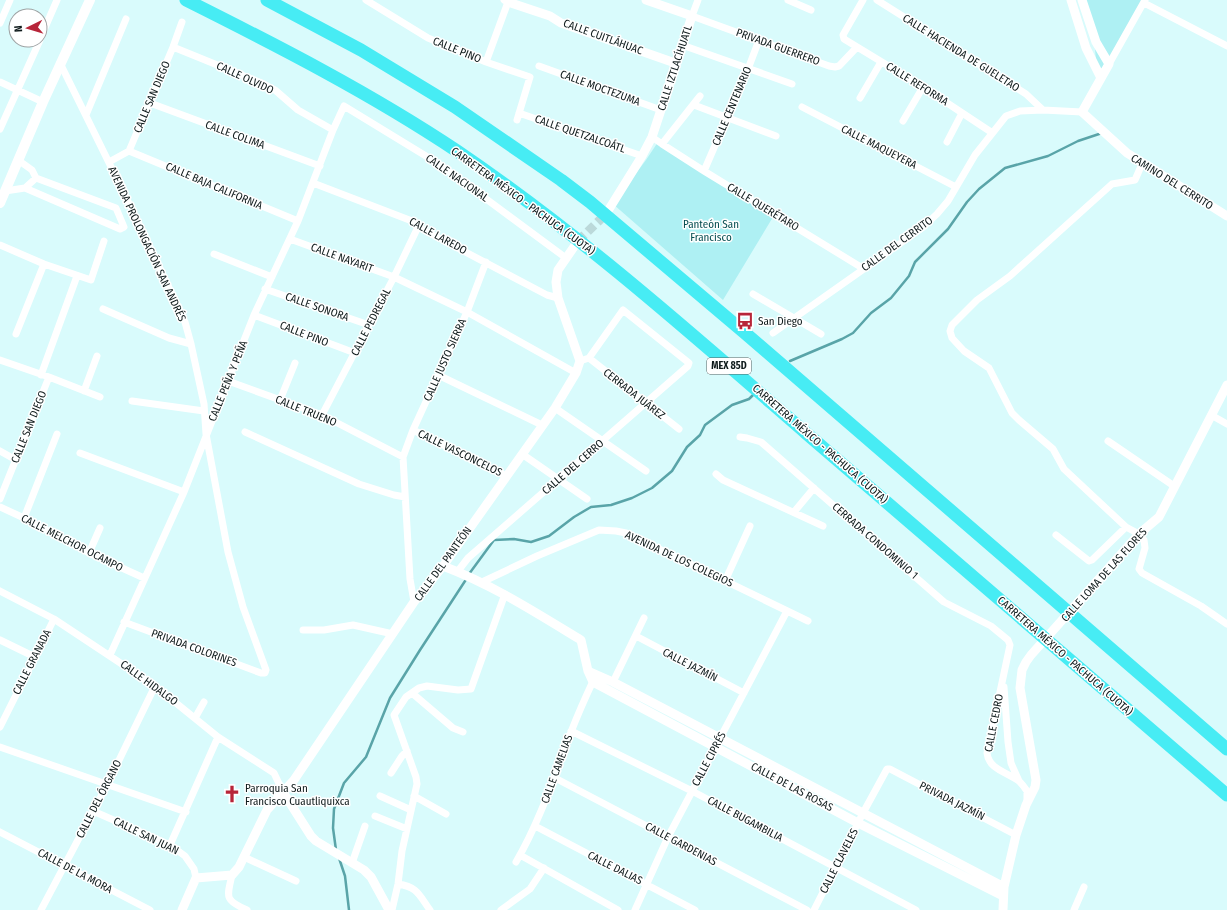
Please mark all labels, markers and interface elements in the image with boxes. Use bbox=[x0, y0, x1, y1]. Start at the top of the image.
north arrow bbox=[8, 8, 48, 48]
street label: CALLE HACIENDA DE GUELETAO bbox=[900, 12, 1022, 94]
street label: CALLE CUITLÁHUAC bbox=[561, 16, 645, 58]
street label: CALLE IZTLACÍHUATL bbox=[654, 23, 695, 112]
text: N bbox=[12, 25, 25, 33]
street label: PRIVADA GUERRERO bbox=[734, 26, 822, 68]
street label: CALLE PINO bbox=[431, 34, 483, 66]
street label: CALLE SAN DIEGO bbox=[131, 59, 173, 135]
street label: CALLE OLVIDO bbox=[214, 59, 276, 97]
street label: CALLE REFORMA bbox=[883, 60, 951, 108]
street label: CALLE CENTENARIO bbox=[709, 64, 755, 148]
street label: CALLE MOCTEZUMA bbox=[558, 67, 642, 109]
street label: CALLE QUETZALCOÁTL bbox=[533, 111, 627, 156]
street label: CALLE COLIMA bbox=[203, 118, 267, 152]
street label: CALLE MAQUEYERA bbox=[839, 122, 919, 172]
street label: CARRETERA MÉXICO - PACHUCA (CUOTA) bbox=[449, 144, 598, 258]
street label: CALLE NACIONAL bbox=[423, 151, 491, 205]
street label: CAMINO DEL CERRITO bbox=[1128, 151, 1216, 213]
street label: CALLE BAJA CALIFORNIA bbox=[164, 160, 265, 212]
street label: AVENIDA PROLONGACIÓN SAN ANDRÉS bbox=[105, 164, 190, 324]
street label: CALLE QUERÉTARO bbox=[725, 180, 802, 234]
street label: CALLE DEL CERRITO bbox=[859, 214, 935, 274]
street label: CALLE LAREDO bbox=[407, 215, 469, 257]
park label: Panteón San Francisco bbox=[683, 218, 739, 244]
street label: CALLE NAYARIT bbox=[309, 241, 376, 276]
street label: CALLE PEDREGAL bbox=[348, 286, 394, 358]
street label: CALLE SONORA bbox=[283, 290, 351, 324]
bus stop icon: San Diego bbox=[735, 311, 755, 331]
place label: San Diego bbox=[758, 315, 803, 328]
street label: CALLE JUSTO SIERRA bbox=[421, 317, 469, 403]
street label: CALLE PINO bbox=[278, 319, 330, 349]
street label: CALLE PEÑA Y PEÑA bbox=[206, 338, 250, 423]
road number: MEX 85D bbox=[707, 358, 751, 374]
street label: CERRADA JUÁREZ bbox=[601, 365, 668, 422]
street label: CARRETERA MÉXICO - PACHUCA (CUOTA) bbox=[750, 381, 891, 506]
street label: CALLE SAN DIEGO bbox=[9, 389, 49, 465]
street label: CALLE TRUENO bbox=[273, 393, 339, 429]
street label: CALLE VASCONCELOS bbox=[416, 427, 505, 479]
street label: CALLE DEL CERRO bbox=[540, 437, 607, 497]
street label: CERRADA CONDOMINIO 1 bbox=[829, 500, 921, 582]
street label: CALLE MELCHOR OCAMPO bbox=[19, 512, 125, 574]
street label: CALLE DEL PANTEÓN bbox=[411, 524, 474, 604]
street label: CALLE LOMA DE LAS FLORES bbox=[1058, 525, 1150, 625]
street label: AVENIDA DE LOS COLEGIOS bbox=[623, 528, 736, 590]
street label: CARRETERA MÉXICO - PACHUCA (CUOTA) bbox=[995, 593, 1136, 718]
street label: PRIVADA COLORINES bbox=[149, 626, 239, 670]
street label: CALLE GRANADA bbox=[10, 627, 54, 697]
street label: CALLE JAZMÍN bbox=[660, 645, 720, 684]
street label: CALLE HIDALGO bbox=[118, 658, 180, 708]
street label: CALLE CEDRO bbox=[982, 693, 1006, 753]
street label: CALLE CIPRÉS bbox=[688, 729, 729, 788]
street label: CALLE CAMELIAS bbox=[539, 732, 576, 805]
street label: CALLE DEL ÓRGANO bbox=[73, 757, 124, 840]
street label: CALLE DE LAS ROSAS bbox=[749, 760, 836, 814]
street label: PRIVADA JAZMÍN bbox=[917, 778, 987, 823]
place label: Parroquia San Francisco Cuautliquixca bbox=[245, 782, 350, 808]
church icon: Parroquia San Francisco Cuautliquixca bbox=[222, 784, 242, 804]
street label: CALLE BUGAMBILIA bbox=[705, 794, 785, 844]
street label: CALLE SAN JUAN bbox=[111, 815, 181, 857]
street label: CALLE GARDENIAS bbox=[643, 820, 720, 869]
street label: CALLE CLAVELES bbox=[817, 826, 861, 896]
street label: CALLE DE LA MORA bbox=[35, 846, 115, 896]
street label: CALLE DALIAS bbox=[585, 849, 645, 888]

